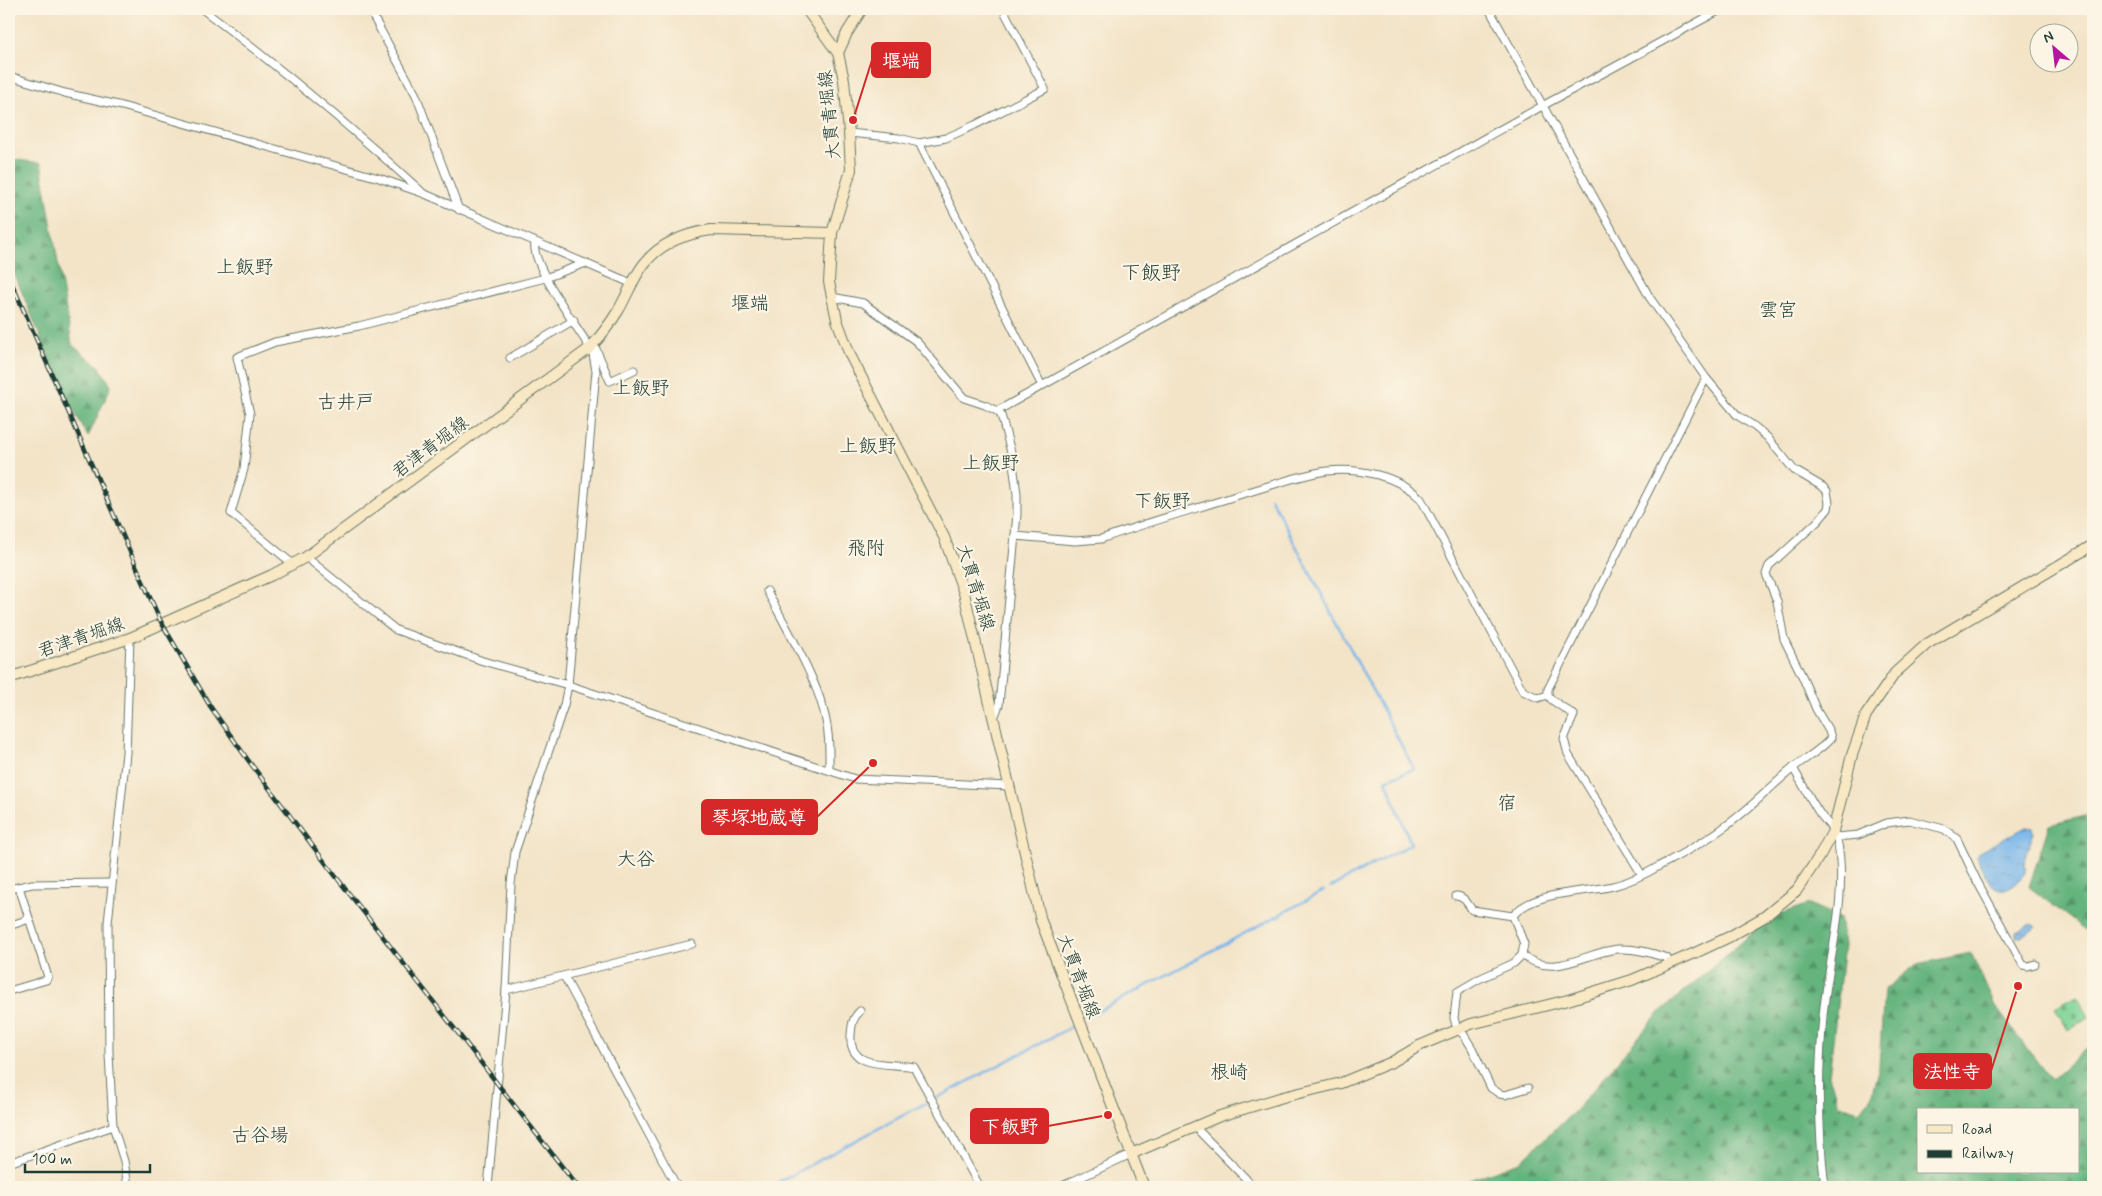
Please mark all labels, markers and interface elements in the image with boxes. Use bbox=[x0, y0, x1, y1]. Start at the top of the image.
north arrow bbox=[2030, 22, 2080, 72]
text: N bbox=[2040, 27, 2057, 48]
callout: 堰端 bbox=[872, 43, 930, 77]
text: 堰端 bbox=[882, 49, 920, 74]
street label: 大貫青堀線 bbox=[813, 69, 847, 161]
district label: 上飯野 bbox=[216, 255, 274, 280]
district label: 下飯野 bbox=[1121, 260, 1181, 287]
district label: 堰端 bbox=[731, 291, 769, 316]
district label: 雲宮 bbox=[1759, 298, 1797, 323]
district label: 上飯野 bbox=[612, 376, 670, 401]
district label: 古井戸 bbox=[317, 390, 375, 415]
street label: 君津青堀線 bbox=[387, 411, 474, 484]
district label: 上飯野 bbox=[839, 434, 897, 459]
district label: 上飯野 bbox=[962, 451, 1020, 476]
district label: 下飯野 bbox=[1133, 489, 1191, 514]
district label: 飛附 bbox=[847, 536, 885, 561]
street label: 大貫青堀線 bbox=[950, 541, 1000, 634]
street label: 君津青堀線 bbox=[35, 612, 128, 664]
district label: 宿 bbox=[1497, 791, 1517, 816]
callout: 琴塚地蔵尊 bbox=[702, 800, 817, 834]
text: 琴塚地蔵尊 bbox=[711, 806, 807, 831]
district label: 大谷 bbox=[617, 847, 655, 872]
street label: 大貫青堀線 bbox=[1051, 930, 1105, 1023]
callout: 法性寺 bbox=[1914, 1054, 1991, 1088]
district label: 根崎 bbox=[1210, 1060, 1248, 1085]
text: 法性寺 bbox=[1923, 1060, 1981, 1085]
legend bbox=[1917, 1108, 2080, 1174]
callout: 下飯野 bbox=[971, 1109, 1048, 1143]
text: 下飯野 bbox=[981, 1115, 1039, 1140]
text: Road bbox=[1962, 1120, 1992, 1140]
district label: 古谷場 bbox=[231, 1123, 289, 1148]
scale bar bbox=[25, 1141, 150, 1173]
text: Railway bbox=[1962, 1144, 2014, 1164]
text: 100 m bbox=[32, 1150, 72, 1170]

